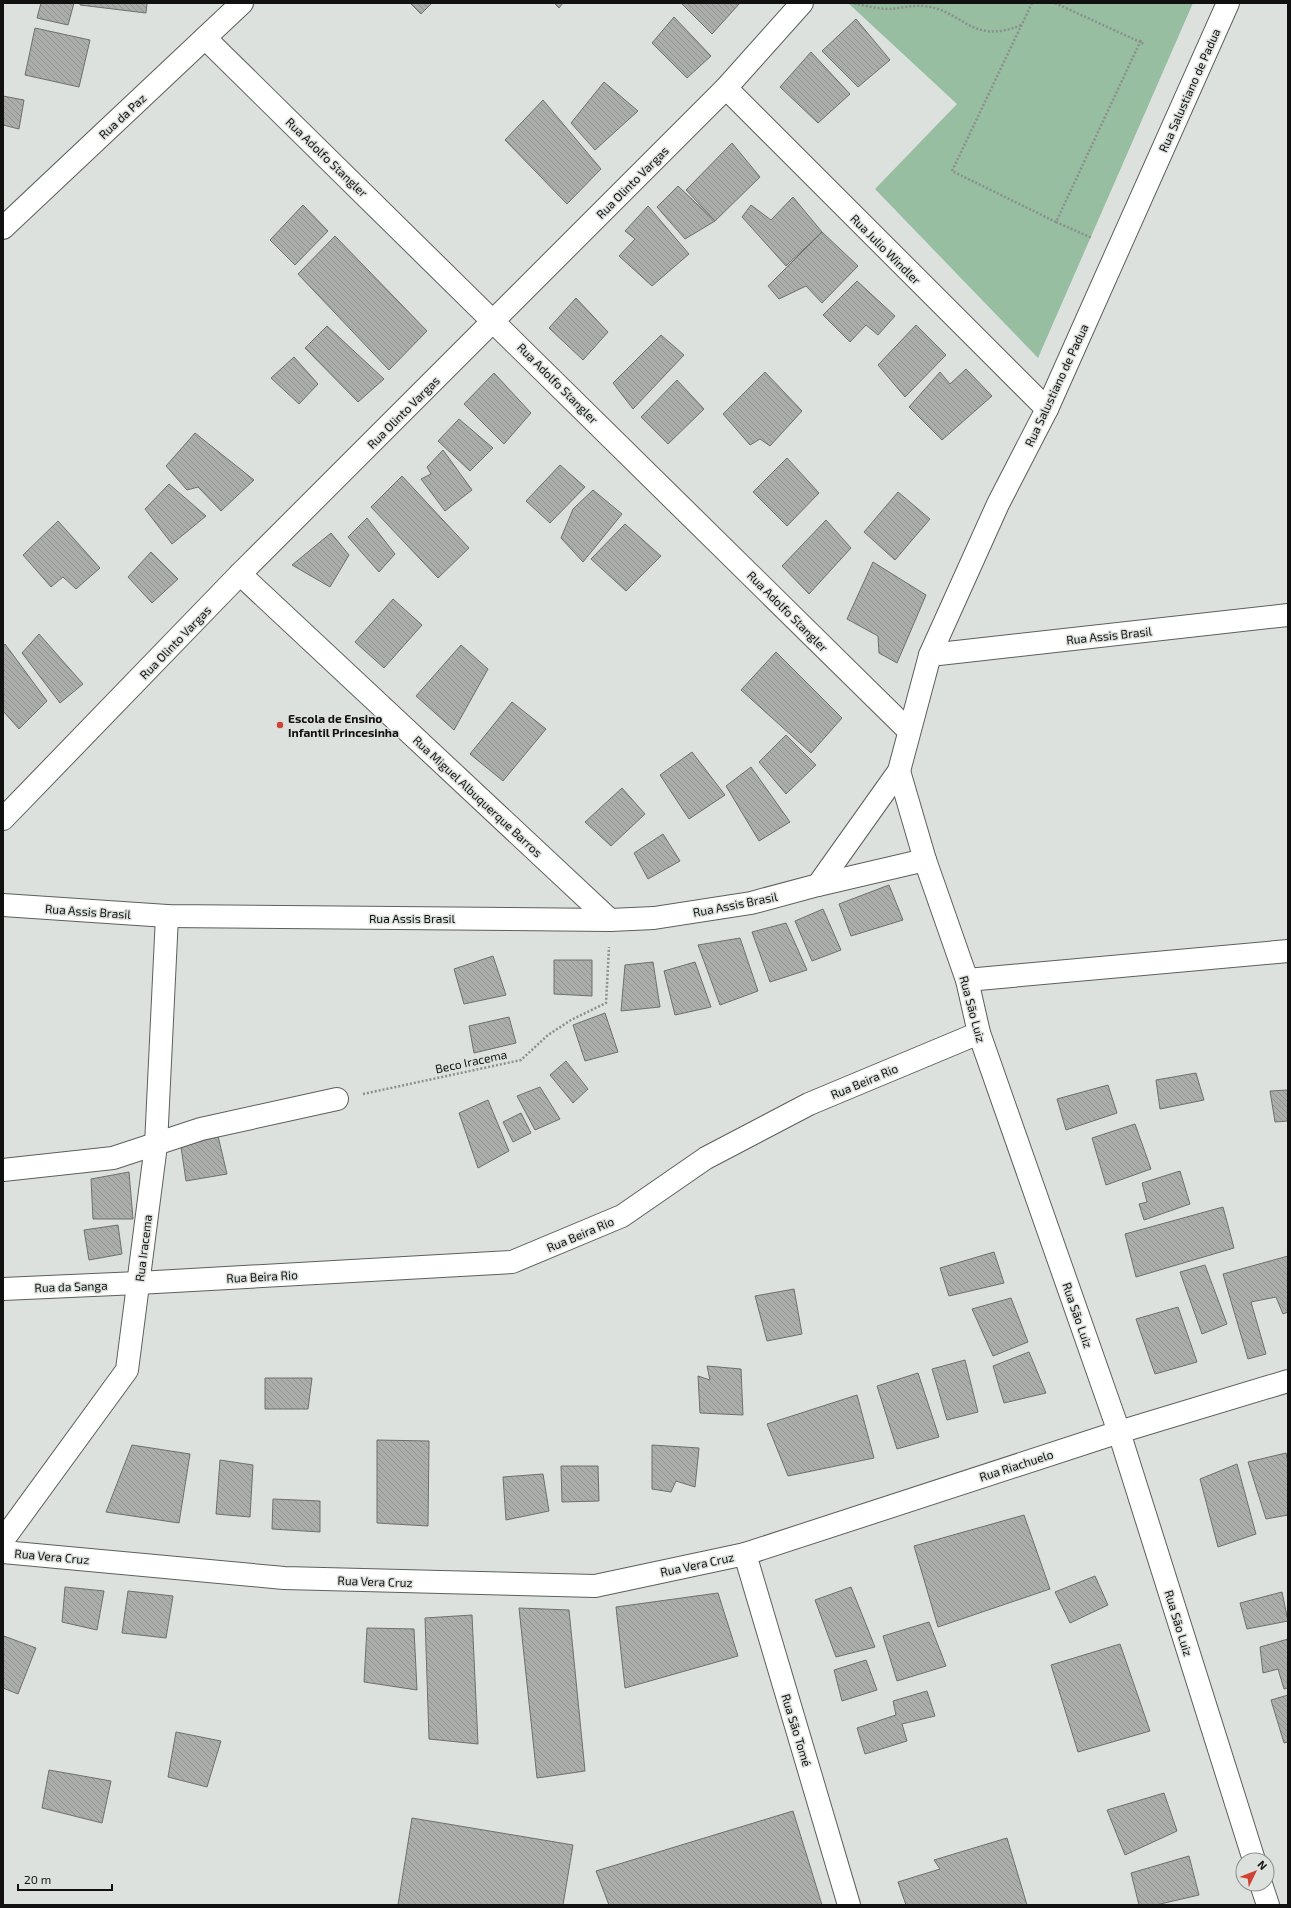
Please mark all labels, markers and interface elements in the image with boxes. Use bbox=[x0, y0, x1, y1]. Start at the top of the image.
street label: Rua Salustiano de Padua bbox=[1155, 26, 1223, 154]
street label: Rua da Paz bbox=[96, 91, 148, 141]
street label: Rua Adolfo Stangler bbox=[283, 114, 371, 200]
street label: Rua Olinto Vargas bbox=[593, 143, 671, 221]
street label: Rua Julio Windler bbox=[848, 211, 924, 287]
street label: Rua Salustiano de Padua bbox=[1021, 321, 1091, 449]
street label: Rua Adolfo Stangler bbox=[515, 340, 601, 426]
street label: Rua Olinto Vargas bbox=[364, 373, 442, 451]
street label: Rua Adolfo Stangler bbox=[745, 568, 831, 654]
street label: Rua Olinto Vargas bbox=[136, 602, 214, 682]
street label: Rua Assis Brasil bbox=[1065, 623, 1153, 646]
place label: Escola de Ensino Infantil Princesinha bbox=[288, 711, 399, 739]
marker: Escola de Ensino Infantil Princesinha bbox=[275, 720, 285, 730]
street label: Rua Miguel Albuquerque Barros bbox=[411, 732, 545, 860]
street label: Rua Assis Brasil bbox=[691, 889, 779, 919]
street label: Rua Assis Brasil bbox=[45, 901, 132, 921]
street label: Rua Assis Brasil bbox=[369, 911, 455, 925]
street label: Rua São Luiz bbox=[957, 974, 989, 1044]
street label: Beco Iracema bbox=[434, 1047, 508, 1075]
street label: Rua Beira Rio bbox=[828, 1060, 900, 1101]
street label: Rua Beira Rio bbox=[544, 1213, 616, 1254]
street label: Rua Iracema bbox=[132, 1214, 154, 1282]
street label: Rua Beira Rio bbox=[226, 1267, 298, 1285]
street label: Rua da Sanga bbox=[34, 1278, 108, 1294]
street label: Rua São Luiz bbox=[1060, 1280, 1096, 1350]
street label: Rua Riachuelo bbox=[977, 1446, 1055, 1484]
street label: Rua Vera Cruz bbox=[14, 1546, 90, 1566]
street label: Rua Vera Cruz bbox=[659, 1549, 735, 1579]
street label: Rua Vera Cruz bbox=[337, 1573, 413, 1589]
street label: Rua São Luiz bbox=[1162, 1588, 1196, 1658]
street label: Rua São Tomé bbox=[779, 1692, 815, 1768]
north arrow bbox=[1235, 1852, 1275, 1892]
text: N bbox=[1255, 1857, 1270, 1872]
scale bar bbox=[18, 1866, 112, 1892]
text: 20 m bbox=[24, 1872, 51, 1886]

